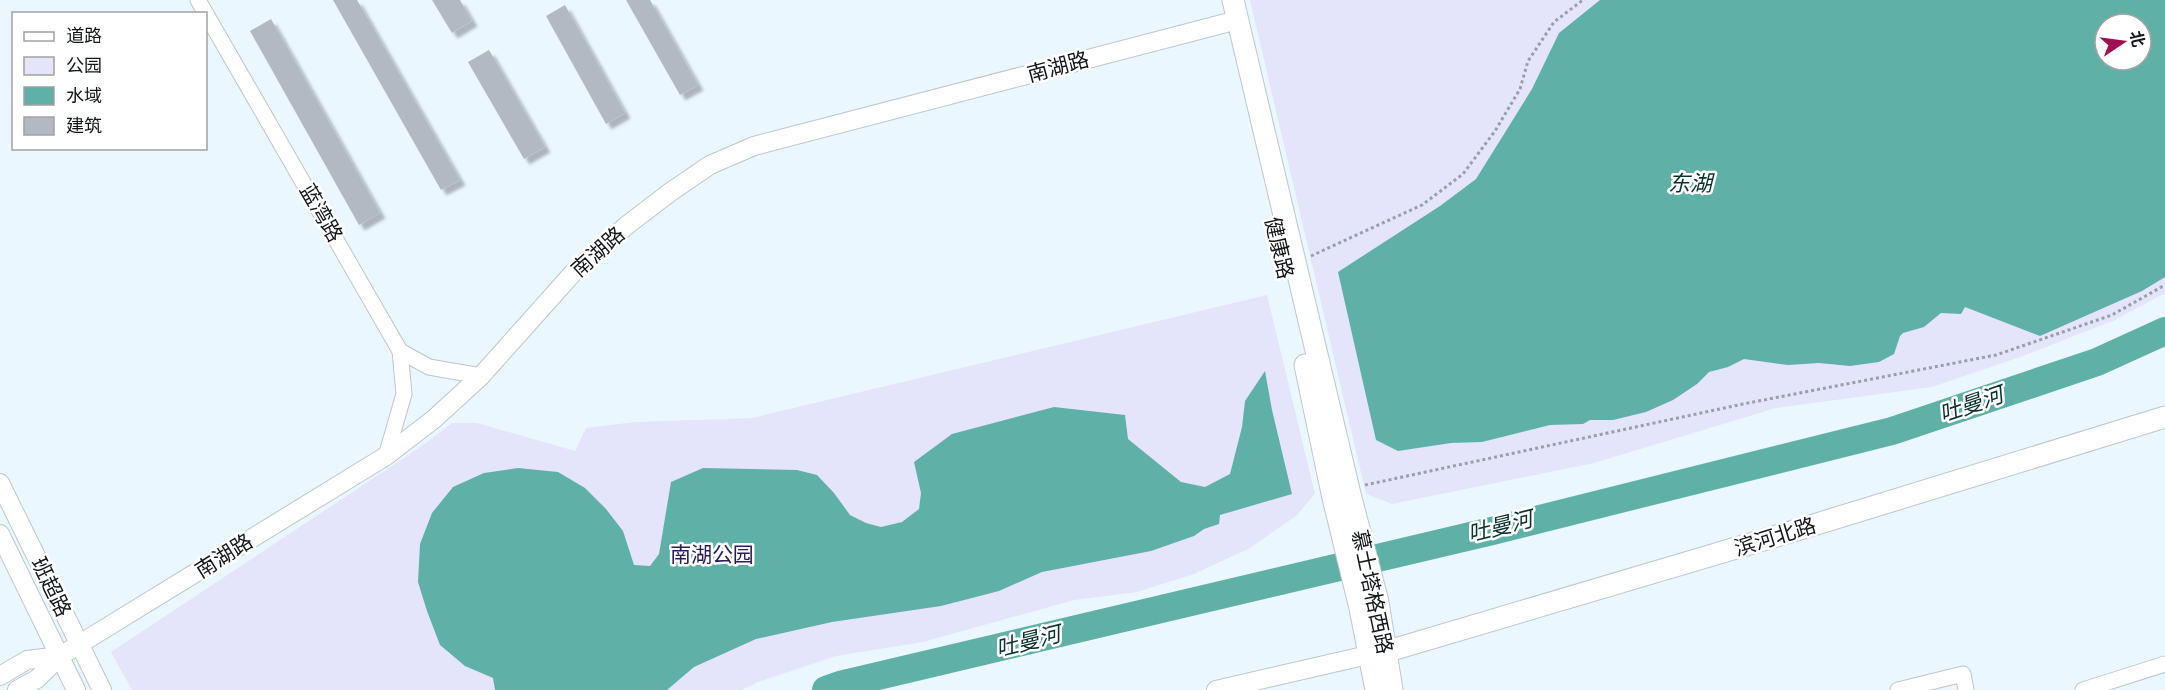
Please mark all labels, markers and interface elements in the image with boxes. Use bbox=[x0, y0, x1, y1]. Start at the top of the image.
legend bbox=[12, 12, 207, 150]
north arrow bbox=[2093, 12, 2153, 72]
text: 道路 bbox=[66, 24, 102, 48]
text: 北 bbox=[2125, 29, 2149, 49]
street label: 南湖路 bbox=[1024, 45, 1092, 89]
text: 公园 bbox=[66, 54, 102, 78]
text: 水域 bbox=[66, 84, 102, 108]
text: 建筑 bbox=[66, 114, 102, 138]
water label: 东湖 bbox=[1668, 169, 1715, 198]
street label: 蓝湾路 bbox=[293, 179, 349, 247]
street label: 健康路 bbox=[1258, 214, 1300, 282]
street label: 南湖路 bbox=[565, 221, 631, 283]
water label: 吐曼河 bbox=[1935, 379, 2011, 429]
water label: 吐曼河 bbox=[1465, 503, 1540, 549]
street label: 滨河北路 bbox=[1731, 511, 1819, 563]
street label: 南湖路 bbox=[190, 527, 258, 585]
street label: 慕士塔格西路 bbox=[1345, 527, 1399, 657]
park label: 南湖公园 bbox=[670, 541, 754, 569]
street label: 班超路 bbox=[25, 553, 77, 621]
water label: 吐曼河 bbox=[993, 618, 1068, 664]

